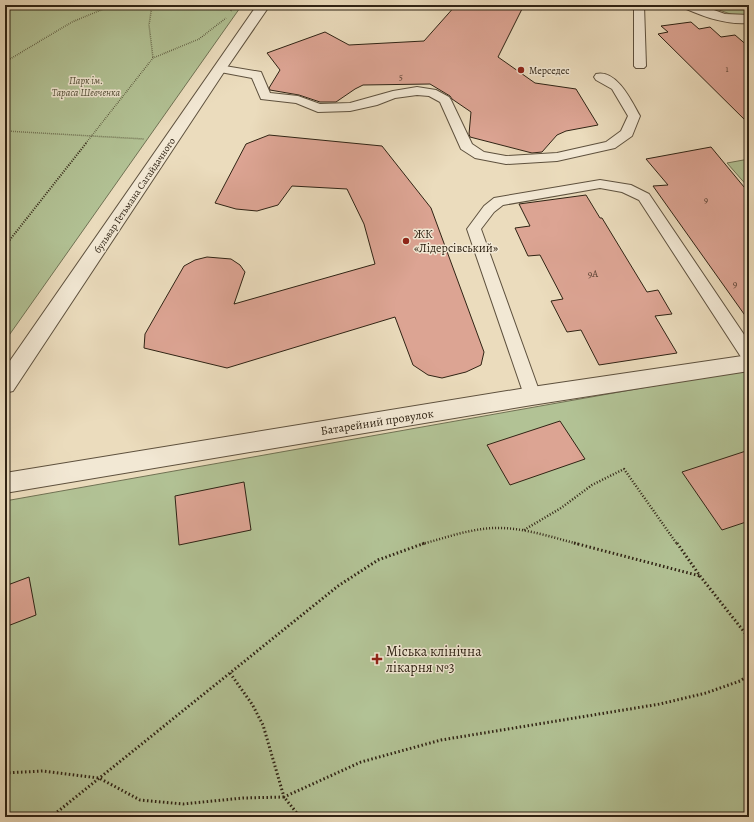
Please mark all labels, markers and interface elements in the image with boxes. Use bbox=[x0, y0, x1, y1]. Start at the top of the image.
house number: 1 bbox=[725, 63, 729, 75]
place label: Мерседес bbox=[529, 64, 570, 78]
marker: Мерседес bbox=[516, 65, 526, 75]
house number: 5 bbox=[399, 71, 403, 83]
park label: Парк ім. Тараса Шевченка bbox=[52, 74, 121, 100]
street label: бульвар Гетьмана Сагайдачного bbox=[91, 135, 179, 256]
house number: 9 bbox=[704, 194, 708, 206]
place label: ЖК «Лідерсівський» bbox=[414, 226, 498, 256]
marker: ЖК «Лідерсівський» bbox=[401, 236, 411, 246]
house number: 9А bbox=[588, 267, 598, 280]
house number: 9 bbox=[733, 277, 738, 290]
street label: Батарейний провулок bbox=[319, 405, 435, 439]
place label: Міська клінічна лікарня №3 bbox=[386, 642, 482, 677]
marker: Міська клінічна лікарня №3 bbox=[371, 653, 383, 665]

